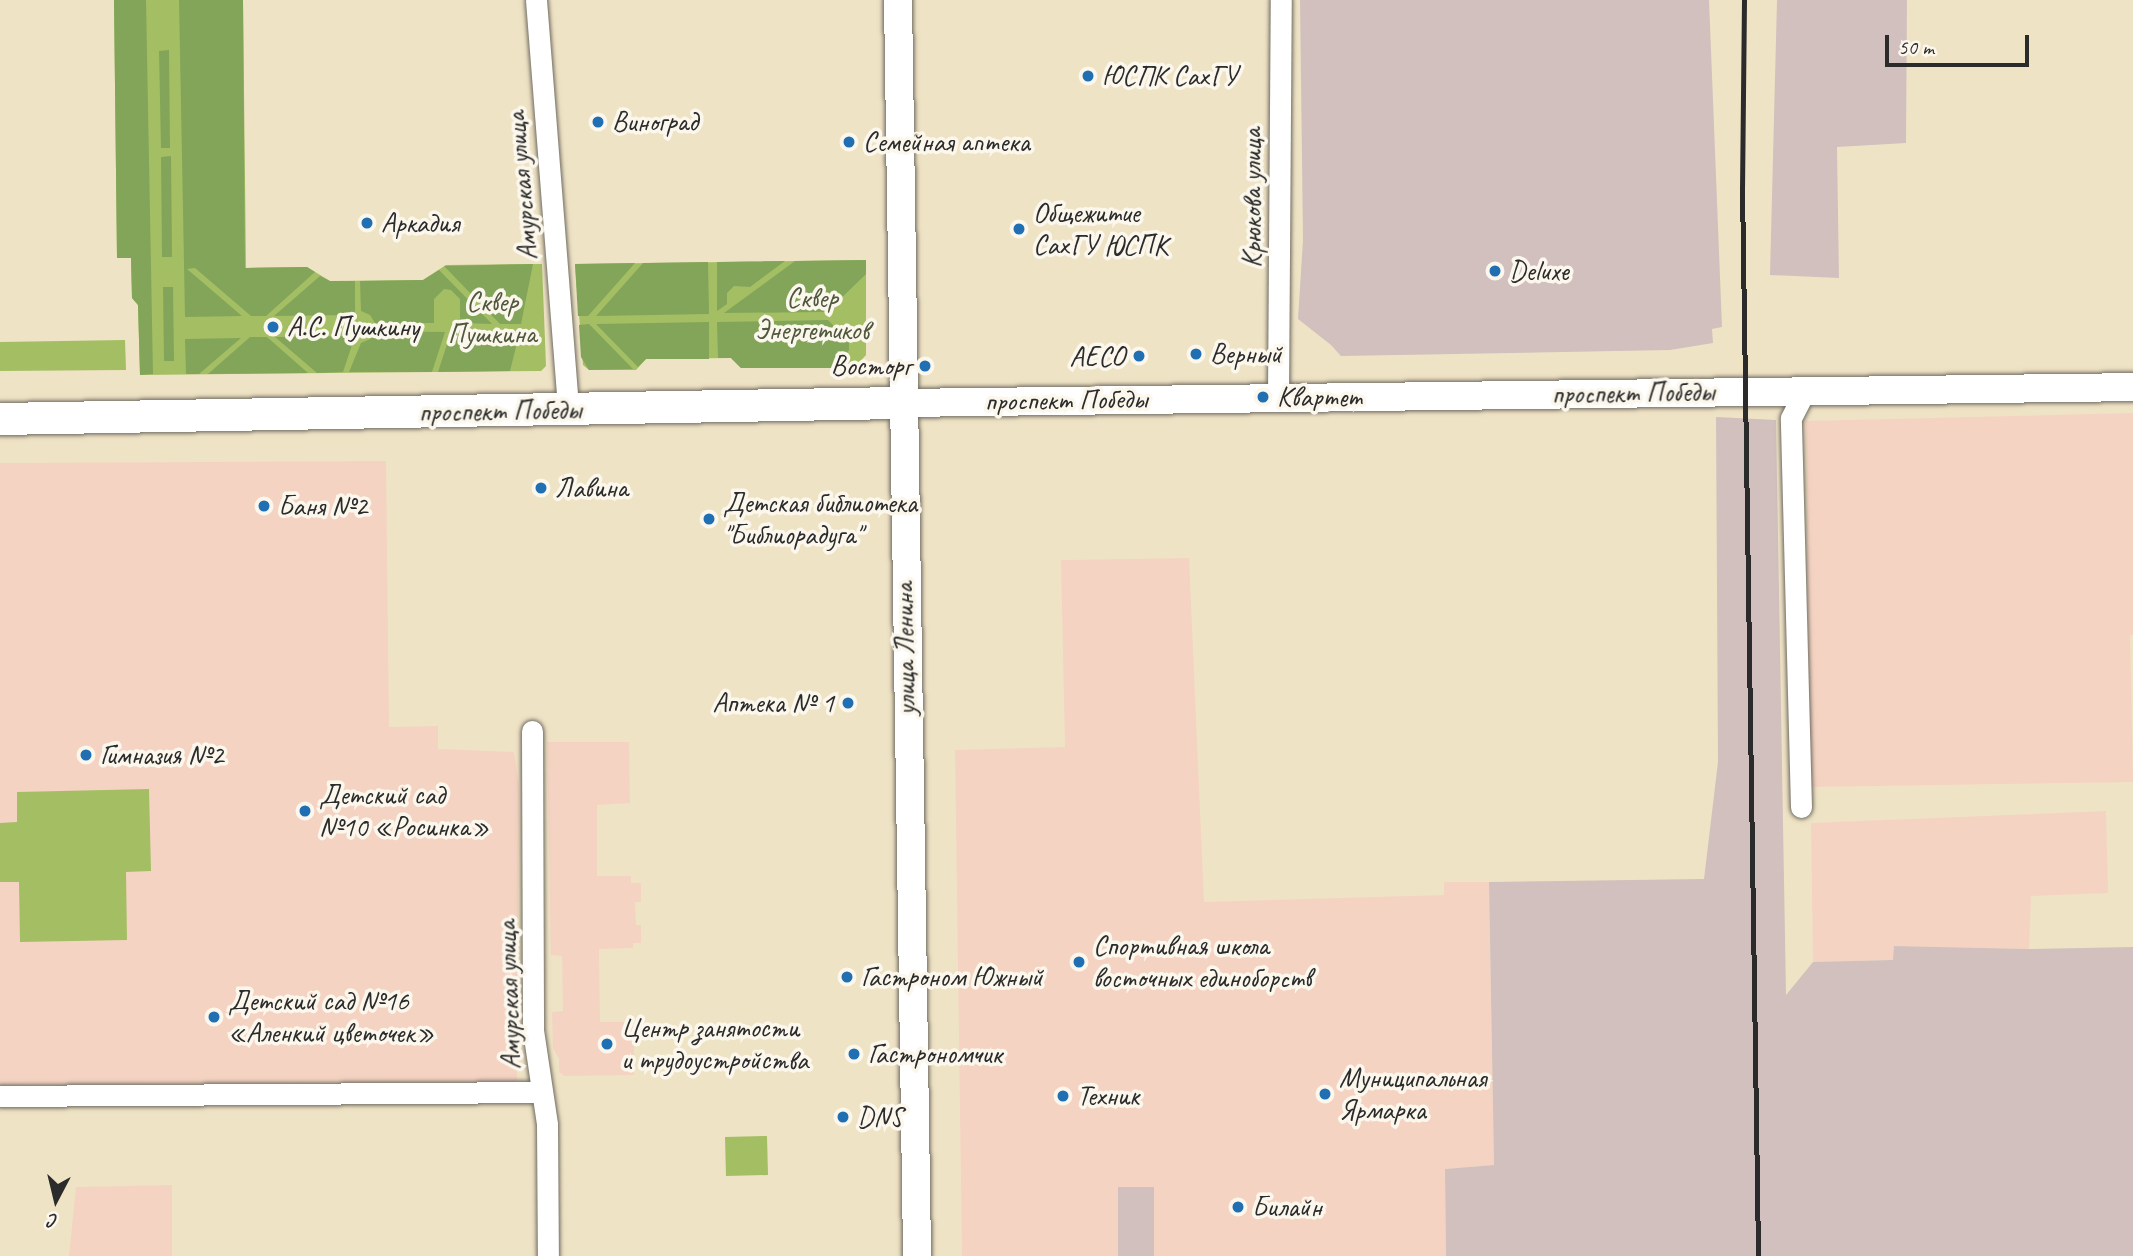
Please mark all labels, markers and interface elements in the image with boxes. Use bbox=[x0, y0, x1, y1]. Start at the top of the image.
scale bar bbox=[1888, 21, 2032, 65]
text: 50 m bbox=[1898, 34, 1934, 60]
place label: ЮСПК СахГУ bbox=[1102, 59, 1237, 93]
marker: ЮСПК СахГУ bbox=[1080, 68, 1096, 84]
place label: Виноград bbox=[612, 105, 698, 139]
street label: Амурская улица bbox=[499, 110, 545, 262]
marker: Виноград bbox=[590, 114, 606, 130]
place label: Семейная аптека bbox=[863, 125, 1031, 159]
street label: Крюкова улица bbox=[1235, 128, 1269, 268]
marker: Семейная аптека bbox=[841, 134, 857, 150]
place label: Общежитие СахГУ ЮСПК bbox=[1033, 196, 1168, 262]
place label: Аркадия bbox=[381, 206, 459, 240]
marker: Аркадия bbox=[359, 215, 375, 231]
marker: Общежитие СахГУ ЮСПК bbox=[1011, 221, 1027, 237]
place label: Deluxe bbox=[1509, 254, 1569, 288]
marker: Deluxe bbox=[1487, 263, 1503, 279]
park label: Сквер Энергетиков bbox=[755, 281, 869, 347]
park label: Сквер Пушкина bbox=[448, 285, 536, 351]
place label: А.С. Пушкину bbox=[287, 310, 419, 344]
marker: А.С. Пушкину bbox=[265, 319, 281, 335]
place label: Верный bbox=[1210, 337, 1282, 371]
place label: AECO bbox=[1070, 339, 1125, 373]
marker: Верный bbox=[1188, 346, 1204, 362]
marker: AECO bbox=[1131, 348, 1147, 364]
place label: Восторг bbox=[831, 349, 911, 383]
marker: Восторг bbox=[917, 358, 933, 374]
street label: проспект Победы bbox=[1551, 375, 1715, 411]
place label: Квартет bbox=[1277, 380, 1361, 414]
street label: проспект Победы bbox=[984, 382, 1148, 418]
marker: Квартет bbox=[1255, 389, 1271, 405]
street label: проспект Победы bbox=[418, 393, 582, 429]
place label: Лавина bbox=[555, 471, 628, 505]
marker: Лавина bbox=[533, 480, 549, 496]
place label: Детская библиотека "Библиорадуга" bbox=[723, 486, 917, 552]
place label: Баня №2 bbox=[278, 489, 367, 523]
marker: Баня №2 bbox=[256, 498, 272, 514]
marker: Детская библиотека "Библиорадуга" bbox=[701, 511, 717, 527]
street label: улица Ленина bbox=[887, 582, 923, 716]
place label: Аптека № 1 bbox=[712, 686, 834, 720]
marker: Аптека № 1 bbox=[840, 695, 856, 711]
place label: Гимназия №2 bbox=[100, 738, 223, 772]
marker: Гимназия №2 bbox=[78, 747, 94, 763]
place label: Детский сад №10 «Росинка» bbox=[319, 778, 489, 844]
marker: Детский сад №10 «Росинка» bbox=[297, 803, 313, 819]
street label: Амурская улица bbox=[490, 919, 528, 1071]
place label: Спортивная школа восточных единоборств bbox=[1093, 929, 1312, 995]
marker: Спортивная школа восточных единоборств bbox=[1071, 954, 1087, 970]
place label: Гастроном Южный bbox=[861, 960, 1045, 994]
marker: Гастроном Южный bbox=[839, 969, 855, 985]
place label: Детский сад №16 «Аленкий цветочек» bbox=[228, 984, 434, 1050]
marker: Детский сад №16 «Аленкий цветочек» bbox=[206, 1009, 222, 1025]
place label: Центр занятости и трудоустройства bbox=[621, 1011, 808, 1077]
marker: Центр занятости и трудоустройства bbox=[599, 1036, 615, 1052]
place label: Гастрономчик bbox=[868, 1037, 1002, 1071]
marker: Гастрономчик bbox=[846, 1046, 862, 1062]
place label: Муниципальная Ярмарка bbox=[1339, 1061, 1486, 1127]
place label: Техник bbox=[1077, 1079, 1139, 1113]
marker: Муниципальная Ярмарка bbox=[1317, 1086, 1333, 1102]
marker: Техник bbox=[1055, 1088, 1071, 1104]
place label: DNS bbox=[857, 1100, 903, 1134]
marker: DNS bbox=[835, 1109, 851, 1125]
north arrow bbox=[21, 1165, 91, 1235]
place label: Билайн bbox=[1252, 1190, 1322, 1224]
marker: Билайн bbox=[1230, 1199, 1246, 1215]
text: С bbox=[47, 1208, 60, 1233]

